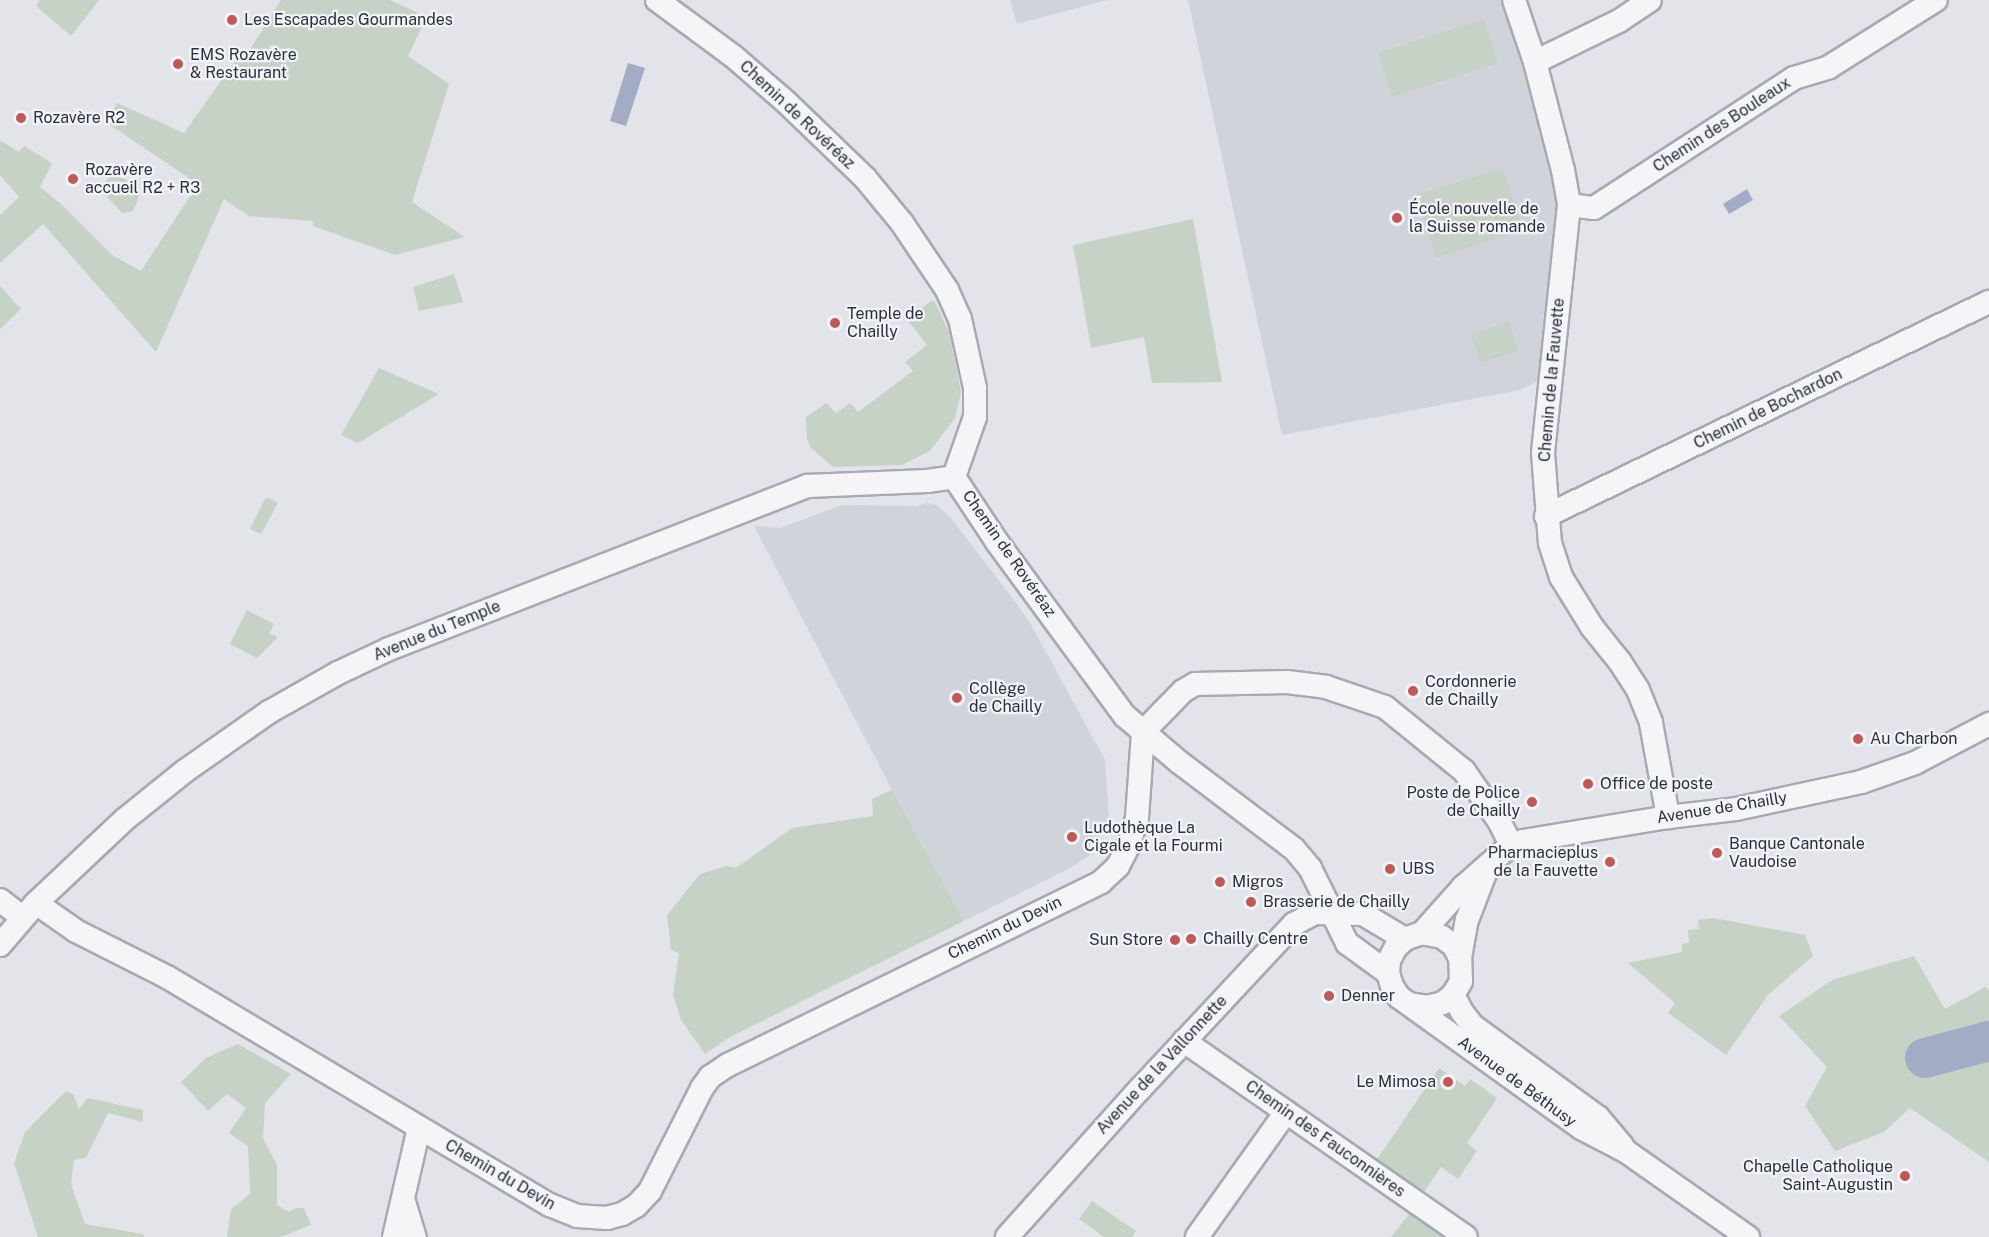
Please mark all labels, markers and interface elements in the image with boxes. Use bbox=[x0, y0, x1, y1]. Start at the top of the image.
place label: Les Escapades Gourmandes bbox=[244, 10, 453, 30]
marker: Les Escapades Gourmandes bbox=[225, 13, 239, 27]
place label: EMS Rozavère & Restaurant bbox=[190, 45, 297, 83]
marker: EMS Rozavère & Restaurant bbox=[171, 57, 185, 71]
street label: Chemin de Rovéréaz bbox=[735, 57, 859, 173]
street label: Chemin des Bouleaux bbox=[1649, 73, 1795, 177]
place label: Rozavère R2 bbox=[33, 108, 125, 128]
marker: Rozavère R2 bbox=[14, 111, 28, 125]
place label: Rozavère accueil R2 + R3 bbox=[85, 160, 200, 198]
marker: Rozavère accueil R2 + R3 bbox=[66, 172, 80, 186]
place label: École nouvelle de la Suisse romande bbox=[1409, 199, 1545, 237]
marker: École nouvelle de la Suisse romande bbox=[1390, 211, 1404, 225]
street label: Chemin de la Fauvette bbox=[1535, 297, 1569, 463]
place label: Temple de Chailly bbox=[847, 304, 924, 342]
marker: Temple de Chailly bbox=[828, 316, 842, 330]
street label: Chemin de Bochardon bbox=[1690, 365, 1846, 453]
street label: Chemin de Rovéréaz bbox=[958, 487, 1060, 621]
street label: Avenue du Temple bbox=[370, 597, 504, 665]
place label: Cordonnerie de Chailly bbox=[1425, 672, 1517, 710]
place label: Collège de Chailly bbox=[969, 679, 1042, 717]
marker: Cordonnerie de Chailly bbox=[1406, 684, 1420, 698]
marker: Collège de Chailly bbox=[950, 691, 964, 705]
place label: Au Charbon bbox=[1870, 729, 1958, 749]
marker: Au Charbon bbox=[1851, 732, 1865, 746]
place label: Office de poste bbox=[1600, 774, 1713, 794]
marker: Office de poste bbox=[1581, 777, 1595, 791]
place label: Poste de Police de Chailly bbox=[1406, 783, 1520, 821]
street label: Avenue de Chailly bbox=[1655, 788, 1789, 828]
marker: Poste de Police de Chailly bbox=[1525, 795, 1539, 809]
place label: Ludothèque La Cigale et la Fourmi bbox=[1084, 818, 1223, 856]
marker: Ludothèque La Cigale et la Fourmi bbox=[1065, 830, 1079, 844]
place label: Banque Cantonale Vaudoise bbox=[1729, 834, 1865, 872]
place label: Pharmacieplus de la Fauvette bbox=[1488, 843, 1598, 881]
marker: Banque Cantonale Vaudoise bbox=[1710, 846, 1724, 860]
marker: Pharmacieplus de la Fauvette bbox=[1603, 855, 1617, 869]
place label: UBS bbox=[1402, 859, 1435, 879]
marker: UBS bbox=[1383, 862, 1397, 876]
place label: Migros bbox=[1232, 872, 1283, 892]
marker: Migros bbox=[1213, 875, 1227, 889]
street label: Chemin du Devin bbox=[945, 892, 1065, 964]
place label: Brasserie de Chailly bbox=[1263, 892, 1410, 912]
marker: Brasserie de Chailly bbox=[1244, 895, 1258, 909]
place label: Chailly Centre bbox=[1203, 929, 1308, 949]
place label: Sun Store bbox=[1089, 930, 1163, 950]
marker: Chailly Centre bbox=[1184, 932, 1198, 946]
marker: Sun Store bbox=[1168, 933, 1182, 947]
place label: Denner bbox=[1341, 986, 1395, 1006]
marker: Denner bbox=[1322, 989, 1336, 1003]
street label: Avenue de la Vallonnette bbox=[1092, 991, 1232, 1139]
street label: Avenue de Béthusy bbox=[1454, 1032, 1580, 1132]
place label: Le Mimosa bbox=[1356, 1072, 1436, 1092]
marker: Le Mimosa bbox=[1441, 1075, 1455, 1089]
street label: Chemin des Fauconnières bbox=[1241, 1076, 1409, 1202]
street label: Chemin du Devin bbox=[441, 1136, 559, 1214]
place label: Chapelle Catholique Saint-Augustin bbox=[1743, 1157, 1893, 1195]
marker: Chapelle Catholique Saint-Augustin bbox=[1898, 1169, 1912, 1183]

